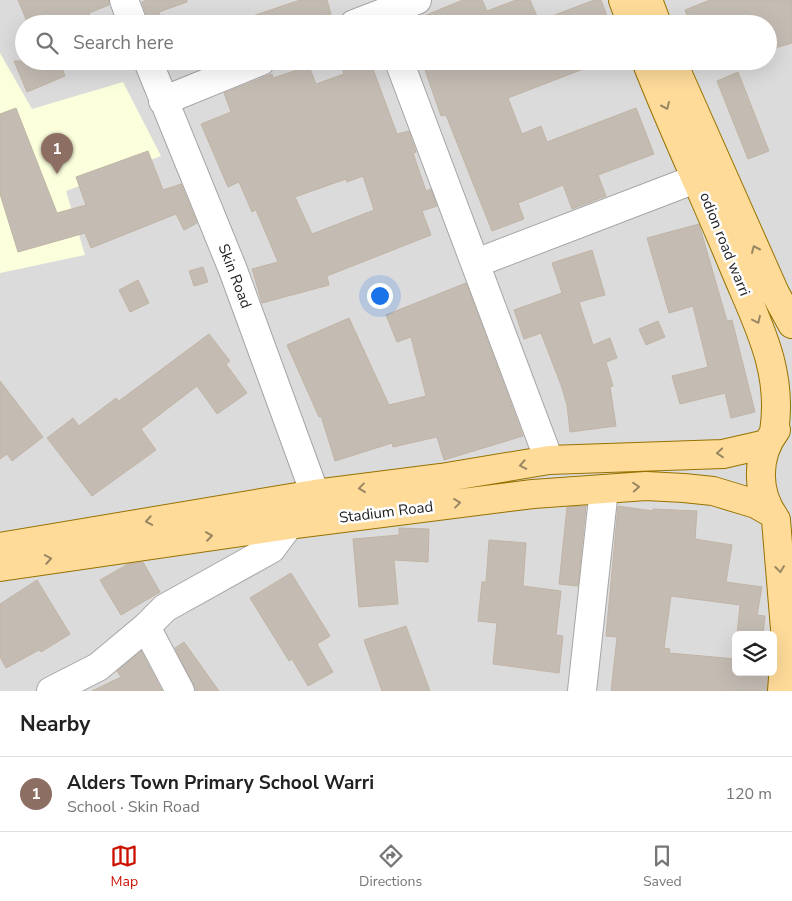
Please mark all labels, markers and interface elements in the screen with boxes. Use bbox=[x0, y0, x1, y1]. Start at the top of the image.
search box bbox=[15, 15, 777, 70]
icon: search bbox=[33, 29, 61, 57]
text: Search here bbox=[73, 30, 174, 56]
one-way arrow bbox=[659, 101, 670, 110]
pin: 1 bbox=[41, 133, 73, 174]
street label: odion road warri bbox=[695, 189, 755, 299]
street label: Skin Road bbox=[214, 241, 256, 311]
one-way arrow bbox=[751, 245, 762, 254]
your location bbox=[367, 283, 393, 309]
one-way arrow bbox=[750, 315, 761, 324]
one-way arrow bbox=[715, 448, 723, 459]
one-way arrow bbox=[518, 460, 527, 470]
one-way arrow bbox=[632, 481, 640, 492]
one-way arrow bbox=[358, 482, 366, 493]
street label: Stadium Road bbox=[338, 496, 434, 528]
one-way arrow bbox=[453, 498, 461, 509]
one-way arrow bbox=[145, 515, 154, 525]
one-way arrow bbox=[205, 531, 213, 542]
one-way arrow bbox=[44, 554, 52, 564]
one-way arrow bbox=[774, 565, 785, 573]
map controls bbox=[732, 631, 777, 676]
button: layers bbox=[732, 631, 777, 676]
text: Nearby bbox=[20, 710, 90, 738]
text: Alders Town Primary School Warri bbox=[67, 770, 374, 796]
text: 1 bbox=[31, 783, 41, 805]
text: 120 m bbox=[725, 783, 772, 805]
text: School · Skin Road bbox=[67, 796, 200, 818]
tab: Map bbox=[110, 842, 138, 891]
tab: Directions bbox=[359, 842, 422, 891]
tab: Saved bbox=[643, 842, 682, 891]

